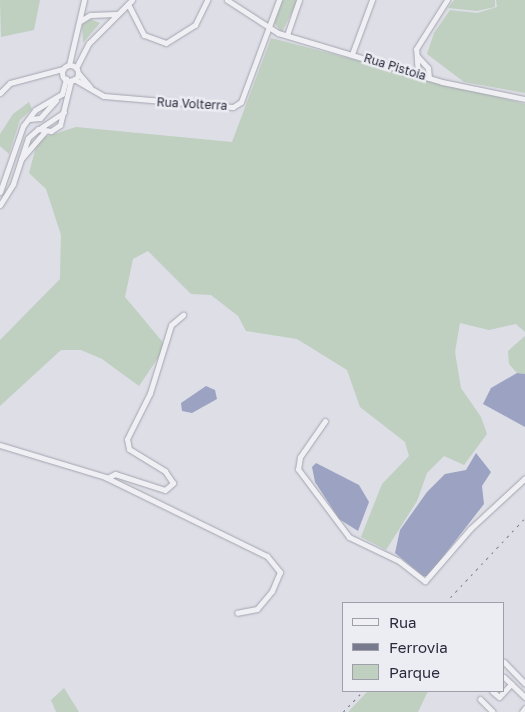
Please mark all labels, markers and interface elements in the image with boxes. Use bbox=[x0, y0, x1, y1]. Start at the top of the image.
street label: Rua Pistoia bbox=[362, 51, 428, 83]
street label: Rua Volterra bbox=[156, 95, 228, 113]
legend bbox=[342, 602, 505, 692]
text: Rua bbox=[389, 613, 416, 631]
text: Ferrovia bbox=[389, 638, 448, 656]
text: Parque bbox=[389, 663, 440, 681]

